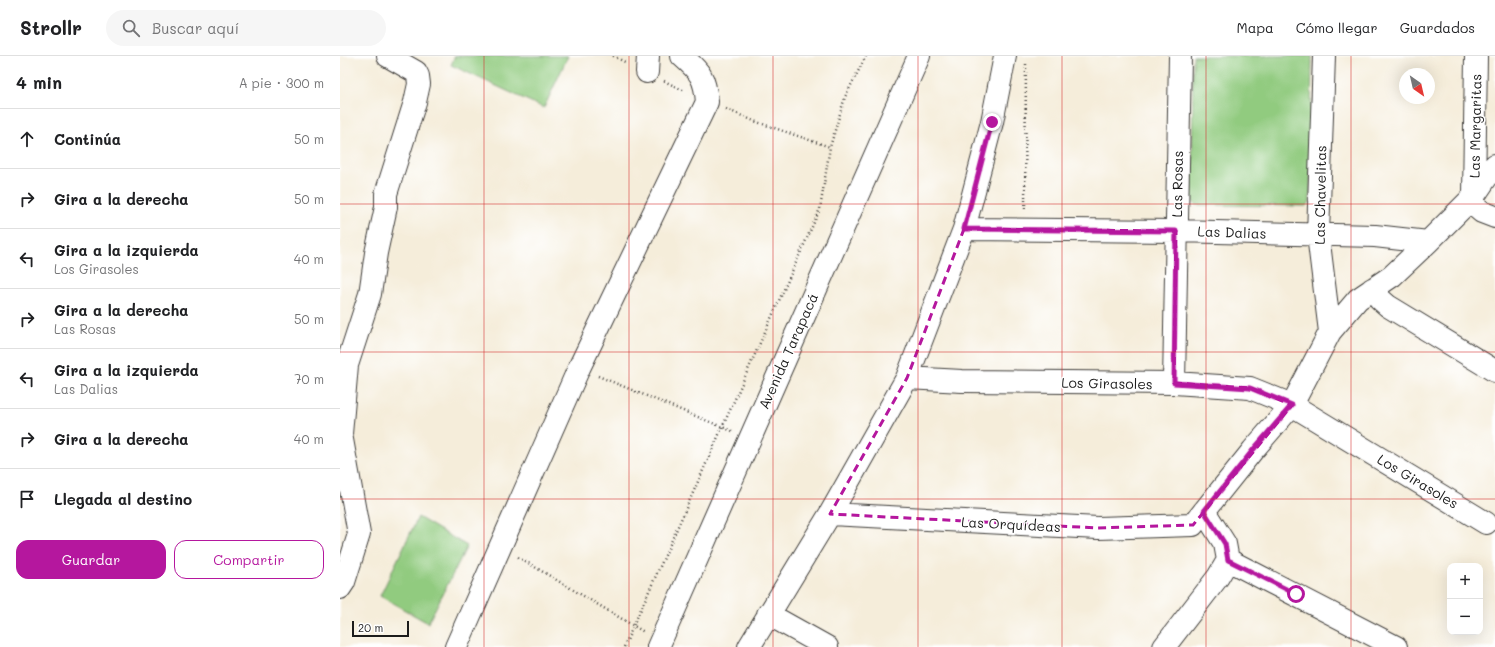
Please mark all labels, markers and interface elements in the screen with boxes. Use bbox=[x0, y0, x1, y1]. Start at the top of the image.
search box bbox=[106, 10, 386, 46]
text: Strollr bbox=[20, 15, 82, 40]
icon: search bbox=[120, 17, 142, 39]
text: Buscar aquí bbox=[152, 18, 239, 38]
text: Mapa bbox=[1237, 18, 1274, 37]
text: Cómo llegar bbox=[1296, 18, 1378, 37]
text: Guardados bbox=[1400, 18, 1475, 37]
north arrow bbox=[1399, 68, 1435, 104]
text: 4 min bbox=[16, 71, 62, 93]
text: A pie · 300 m bbox=[239, 74, 324, 91]
street label: Las Margaritas bbox=[1465, 74, 1485, 178]
route end bbox=[983, 113, 1001, 131]
icon: ahead bbox=[16, 128, 38, 150]
text: Continúa bbox=[54, 129, 121, 149]
text: 50 m bbox=[294, 130, 324, 147]
street label: Las Chavelitas bbox=[1310, 145, 1330, 245]
street label: Las Rosas bbox=[1167, 150, 1187, 218]
icon: right bbox=[16, 188, 38, 210]
text: Gira a la derecha bbox=[54, 189, 188, 209]
text: 50 m bbox=[294, 190, 324, 207]
street label: Las Dalias bbox=[1197, 221, 1267, 243]
text: Gira a la izquierda bbox=[54, 240, 199, 260]
icon: left bbox=[16, 248, 38, 270]
text: 40 m bbox=[294, 250, 324, 267]
text: Los Girasoles bbox=[54, 260, 139, 277]
street label: Avenida Tarapacá bbox=[754, 290, 822, 412]
text: Gira a la derecha bbox=[54, 300, 188, 320]
icon: right bbox=[16, 308, 38, 330]
text: 50 m bbox=[294, 310, 324, 327]
text: Las Rosas bbox=[54, 320, 116, 337]
text: Gira a la izquierda bbox=[54, 360, 199, 380]
icon: left bbox=[16, 368, 38, 390]
text: 70 m bbox=[294, 370, 324, 387]
street label: Los Girasoles bbox=[1061, 373, 1153, 393]
text: Las Dalias bbox=[54, 380, 118, 397]
icon: right bbox=[16, 428, 38, 450]
text: Gira a la derecha bbox=[54, 429, 188, 449]
text: 40 m bbox=[294, 430, 324, 447]
street label: Los Girasoles bbox=[1374, 449, 1462, 513]
icon: arrive bbox=[16, 488, 38, 510]
text: Llegada al destino bbox=[54, 489, 192, 509]
street label: Las Orquídeas bbox=[961, 512, 1061, 536]
button: Guardar bbox=[16, 540, 166, 579]
button: Compartir bbox=[174, 540, 324, 579]
map controls bbox=[1447, 563, 1483, 635]
button: + bbox=[1447, 563, 1483, 599]
route start bbox=[1287, 585, 1305, 603]
button: − bbox=[1447, 599, 1483, 635]
scale bar bbox=[352, 619, 409, 638]
text: 20 m bbox=[358, 620, 383, 635]

